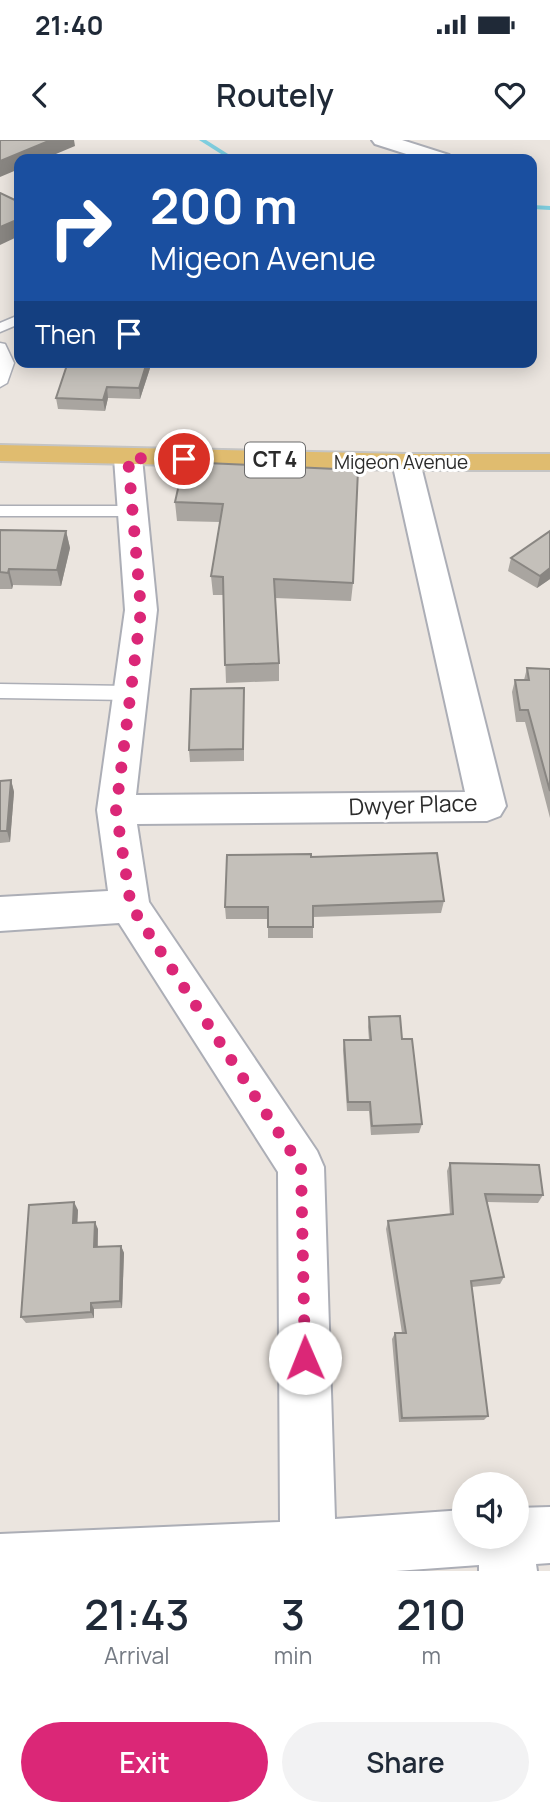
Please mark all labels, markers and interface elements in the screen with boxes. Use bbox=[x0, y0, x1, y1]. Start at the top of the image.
text: 21:40 bbox=[35, 7, 104, 43]
text: Routely bbox=[216, 73, 334, 117]
icon: back bbox=[21, 76, 59, 114]
icon: heart bbox=[491, 76, 529, 114]
text: 200 m bbox=[150, 172, 298, 239]
icon: right bbox=[35, 182, 126, 273]
text: Migeon Avenue bbox=[150, 236, 376, 280]
icon: arrive bbox=[110, 315, 148, 353]
text: Then bbox=[35, 316, 96, 352]
pin bbox=[154, 429, 214, 489]
icon: arrive bbox=[165, 440, 203, 478]
road number: CT 4 bbox=[245, 442, 305, 478]
street label: Migeon Avenue bbox=[334, 449, 468, 475]
street label: Dwyer Place bbox=[348, 786, 478, 822]
position arrow bbox=[268, 1321, 342, 1395]
map controls bbox=[452, 1472, 529, 1549]
button: sound bbox=[452, 1472, 529, 1549]
text: 21:43 bbox=[84, 1585, 190, 1643]
text: 3 bbox=[281, 1585, 305, 1643]
text: 210 bbox=[397, 1585, 466, 1643]
text: Arrival bbox=[104, 1639, 170, 1671]
text: min bbox=[274, 1639, 312, 1671]
text: m bbox=[421, 1639, 441, 1671]
button: Exit bbox=[21, 1722, 268, 1802]
button: Share bbox=[282, 1722, 529, 1802]

